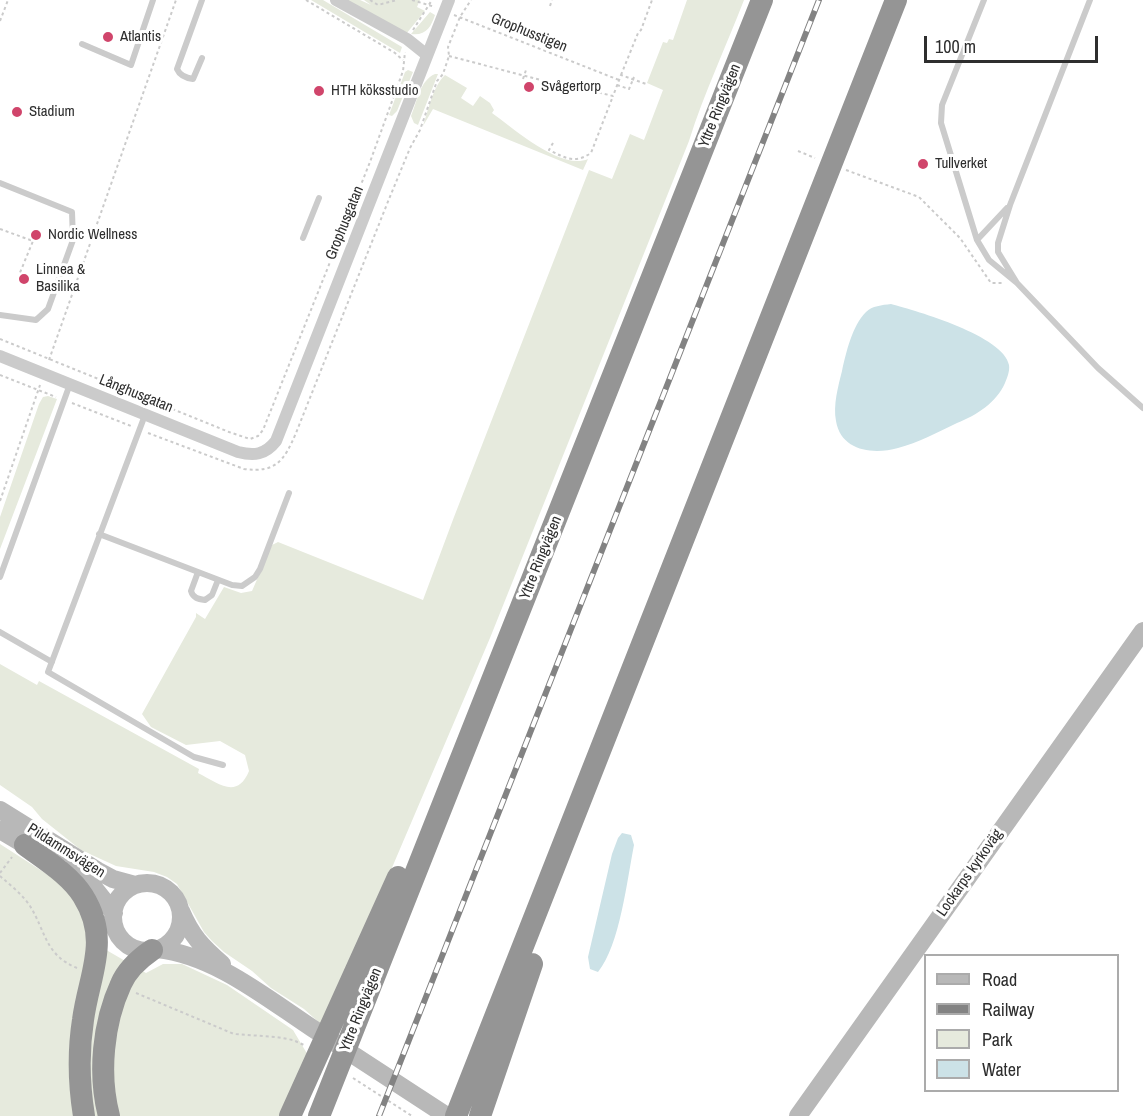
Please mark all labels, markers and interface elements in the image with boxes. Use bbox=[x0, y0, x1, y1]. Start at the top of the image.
street label: Grophusstigen bbox=[488, 10, 570, 56]
scale bar bbox=[927, 24, 1101, 62]
place label: Atlantis bbox=[120, 28, 161, 46]
marker: Atlantis bbox=[101, 30, 115, 44]
text: 100 m bbox=[935, 34, 976, 59]
street label: Yttre Ringvägen bbox=[695, 62, 745, 150]
place label: Svågertorp bbox=[541, 78, 601, 96]
marker: Svågertorp bbox=[522, 80, 536, 94]
place label: HTH köksstudio bbox=[331, 82, 418, 100]
marker: HTH köksstudio bbox=[312, 84, 326, 98]
place label: Stadium bbox=[29, 103, 75, 121]
marker: Stadium bbox=[10, 105, 24, 119]
place label: Tullverket bbox=[935, 155, 987, 173]
marker: Tullverket bbox=[916, 157, 930, 171]
street label: Grophusgatan bbox=[322, 183, 368, 263]
place label: Nordic Wellness bbox=[48, 226, 137, 244]
marker: Nordic Wellness bbox=[29, 228, 43, 242]
place label: Linnea & Basilika bbox=[36, 261, 85, 296]
marker: Linnea & Basilika bbox=[17, 272, 31, 286]
street label: Långhusgatan bbox=[96, 371, 176, 417]
street label: Yttre Ringvägen bbox=[516, 514, 566, 602]
street label: Pildammsvägen bbox=[24, 820, 108, 882]
street label: Lockarps kyrkoväg bbox=[933, 826, 1007, 920]
legend bbox=[924, 954, 1119, 1092]
street label: Yttre Ringvägen bbox=[336, 966, 386, 1054]
text: Road bbox=[982, 967, 1017, 992]
text: Railway bbox=[982, 997, 1035, 1022]
text: Park bbox=[982, 1027, 1012, 1052]
text: Water bbox=[982, 1057, 1021, 1082]

